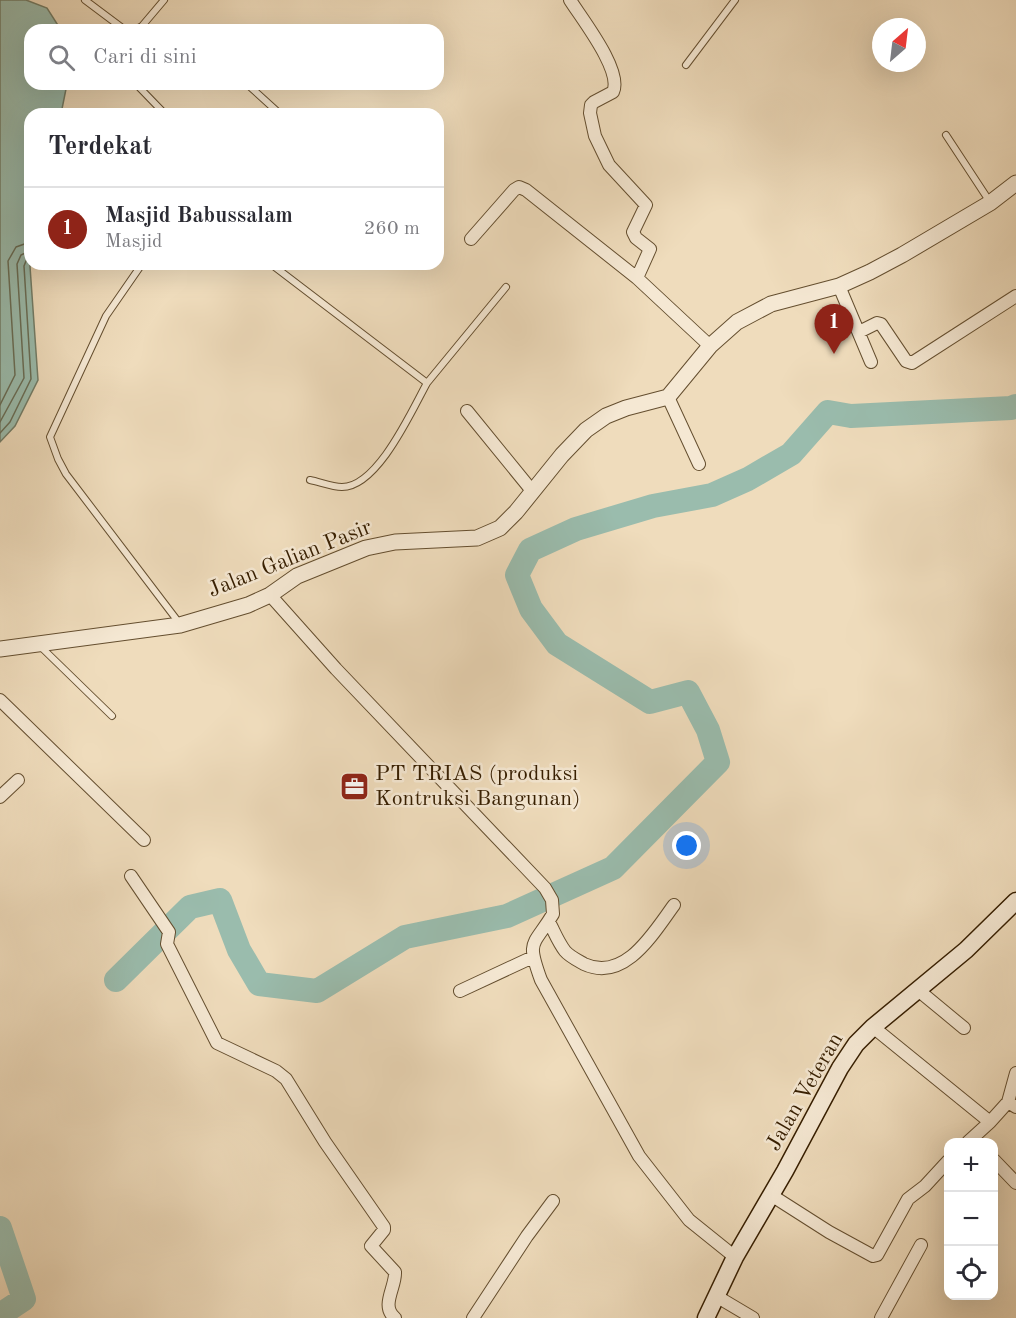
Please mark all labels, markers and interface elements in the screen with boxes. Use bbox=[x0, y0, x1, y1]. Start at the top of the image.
north arrow bbox=[872, 18, 926, 72]
search box bbox=[24, 24, 444, 90]
icon: search bbox=[45, 41, 78, 74]
text: Cari di sini bbox=[93, 46, 197, 68]
text: Terdekat bbox=[48, 134, 152, 160]
text: Masjid Babussalam bbox=[105, 205, 293, 227]
text: 1 bbox=[62, 219, 73, 239]
text: 260 m bbox=[364, 219, 420, 239]
text: Masjid bbox=[105, 232, 163, 252]
pin: 1 bbox=[814, 304, 854, 354]
street label: Jalan Galian Pasir bbox=[205, 516, 375, 602]
place label: PT TRIAS (produksi Kontruksi Bangunan) bbox=[375, 763, 580, 810]
office icon: PT TRIAS (produksi Kontruksi Bangunan) bbox=[338, 771, 370, 803]
your location bbox=[672, 831, 701, 860]
street label: Jalan Veteran bbox=[762, 1029, 848, 1155]
map controls bbox=[944, 1138, 998, 1300]
button: + bbox=[944, 1138, 998, 1192]
button: − bbox=[944, 1192, 998, 1246]
button: locate bbox=[944, 1246, 998, 1300]

